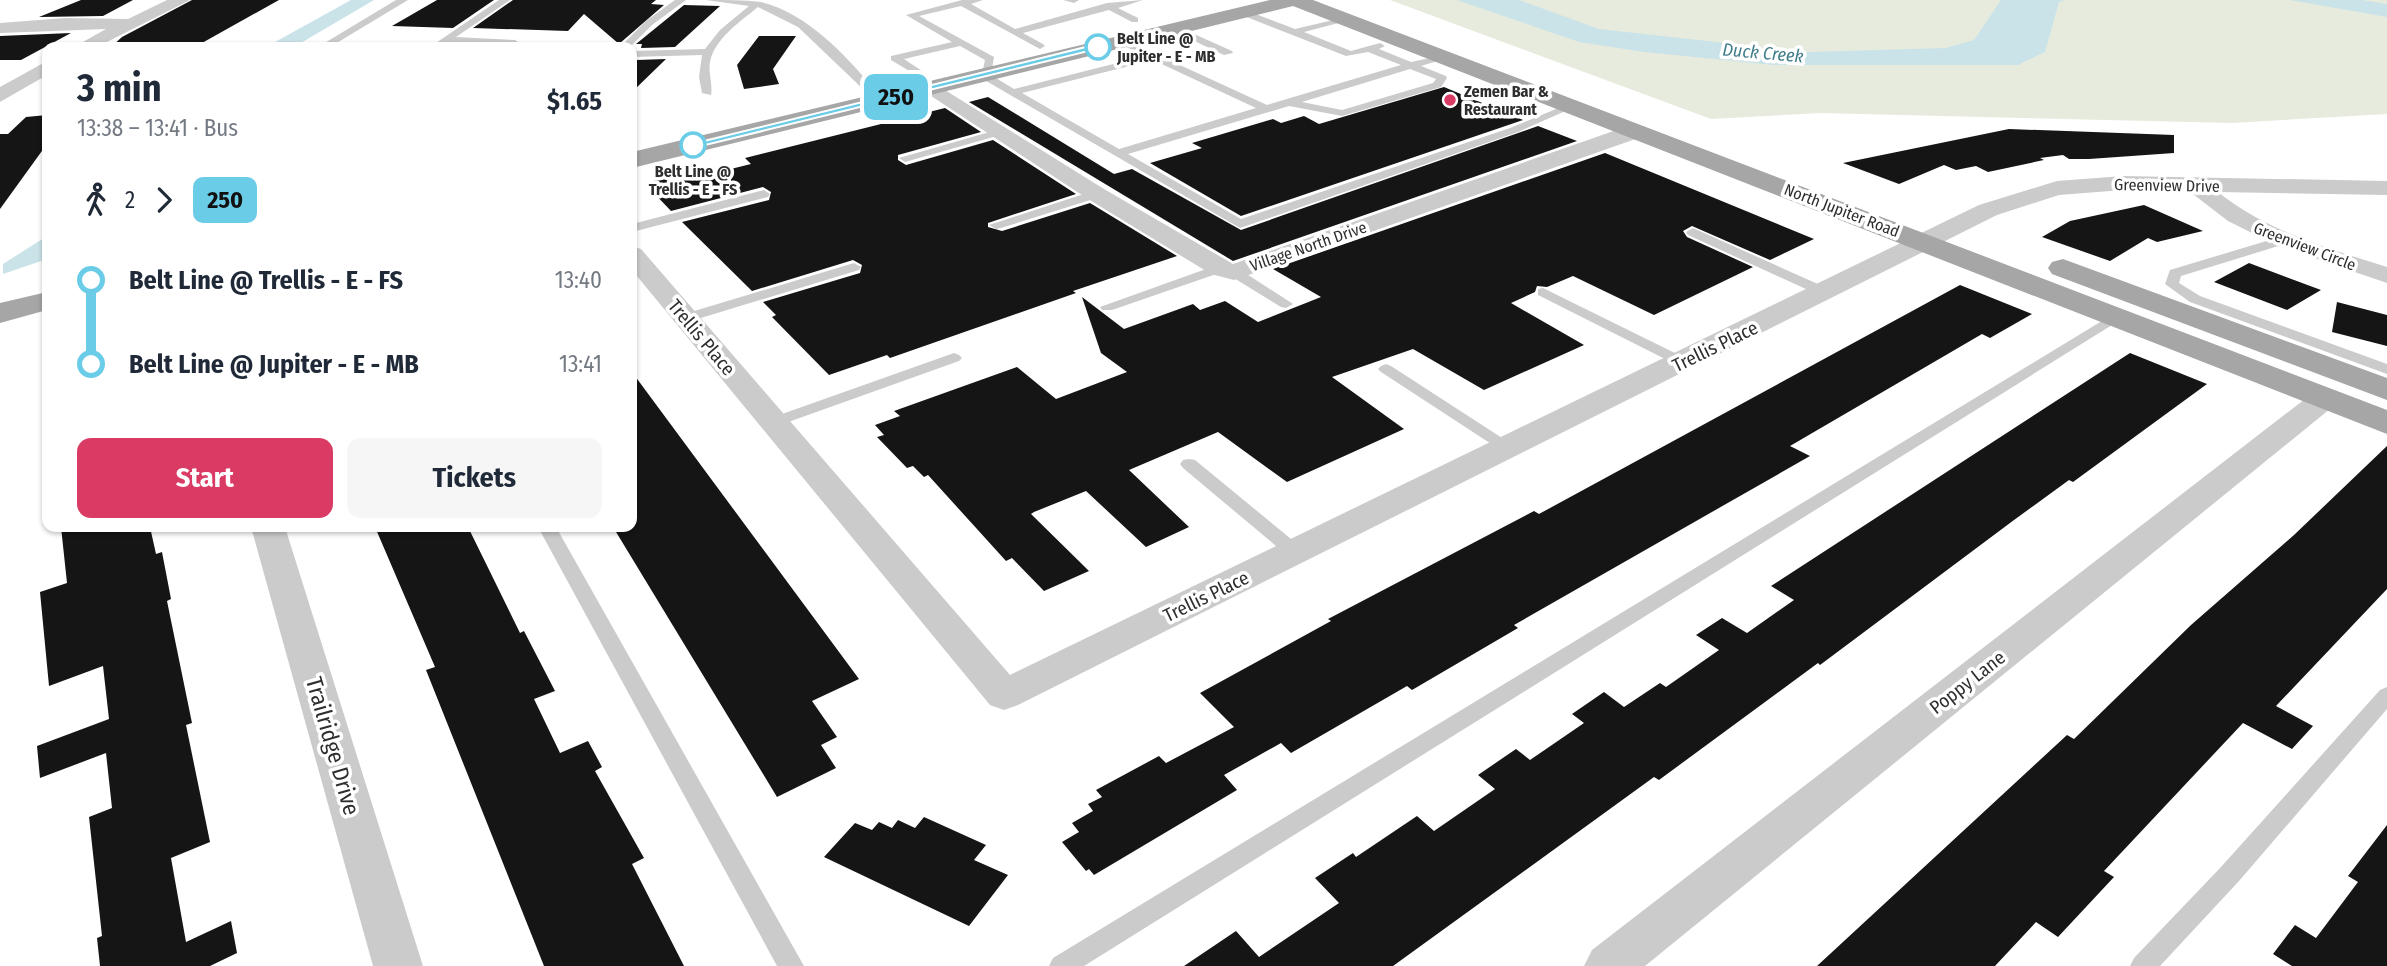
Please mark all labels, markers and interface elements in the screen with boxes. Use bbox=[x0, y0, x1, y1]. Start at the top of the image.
place label: Belt Line @ Jupiter - E - MB bbox=[1116, 29, 1216, 66]
marker: Belt Line @ Jupiter - E - MB bbox=[1085, 34, 1111, 60]
water label: Duck Creek bbox=[1722, 39, 1804, 67]
text: 3 min bbox=[77, 65, 162, 111]
line badge: 250 bbox=[856, 74, 936, 120]
place label: Zemen Bar & Restaurant bbox=[1464, 82, 1549, 119]
text: 250 bbox=[878, 83, 914, 111]
text: $1.65 bbox=[547, 86, 602, 117]
marker: Zemen Bar & Restaurant bbox=[1442, 92, 1458, 108]
text: 13:38 – 13:41 · Bus bbox=[77, 114, 238, 142]
marker: Belt Line @ Trellis - E - FS bbox=[680, 132, 706, 158]
place label: Belt Line @ Trellis - E - FS bbox=[649, 162, 737, 199]
street label: Greenview Drive bbox=[2114, 175, 2220, 196]
street label: North Jupiter Road bbox=[1782, 180, 1902, 241]
icon: walk bbox=[77, 181, 115, 219]
icon: forward bbox=[145, 181, 183, 219]
text: 2 bbox=[125, 186, 135, 214]
text: 250 bbox=[207, 186, 243, 214]
street label: Village North Drive bbox=[1247, 218, 1369, 275]
street label: Greenview Circle bbox=[2251, 218, 2359, 275]
text: Belt Line @ Trellis - E - FS bbox=[129, 265, 403, 296]
text: 13:40 bbox=[555, 266, 602, 294]
street label: Trellis Place bbox=[663, 295, 740, 380]
street label: Trellis Place bbox=[1669, 316, 1762, 377]
text: Belt Line @ Jupiter - E - MB bbox=[129, 349, 419, 380]
text: 13:41 bbox=[559, 350, 602, 378]
button: Start bbox=[77, 438, 333, 518]
button: Tickets bbox=[347, 438, 602, 518]
street label: Trellis Place bbox=[1160, 566, 1253, 627]
street label: Poppy Lane bbox=[1925, 646, 2010, 719]
street label: Trailridge Drive bbox=[300, 674, 366, 818]

